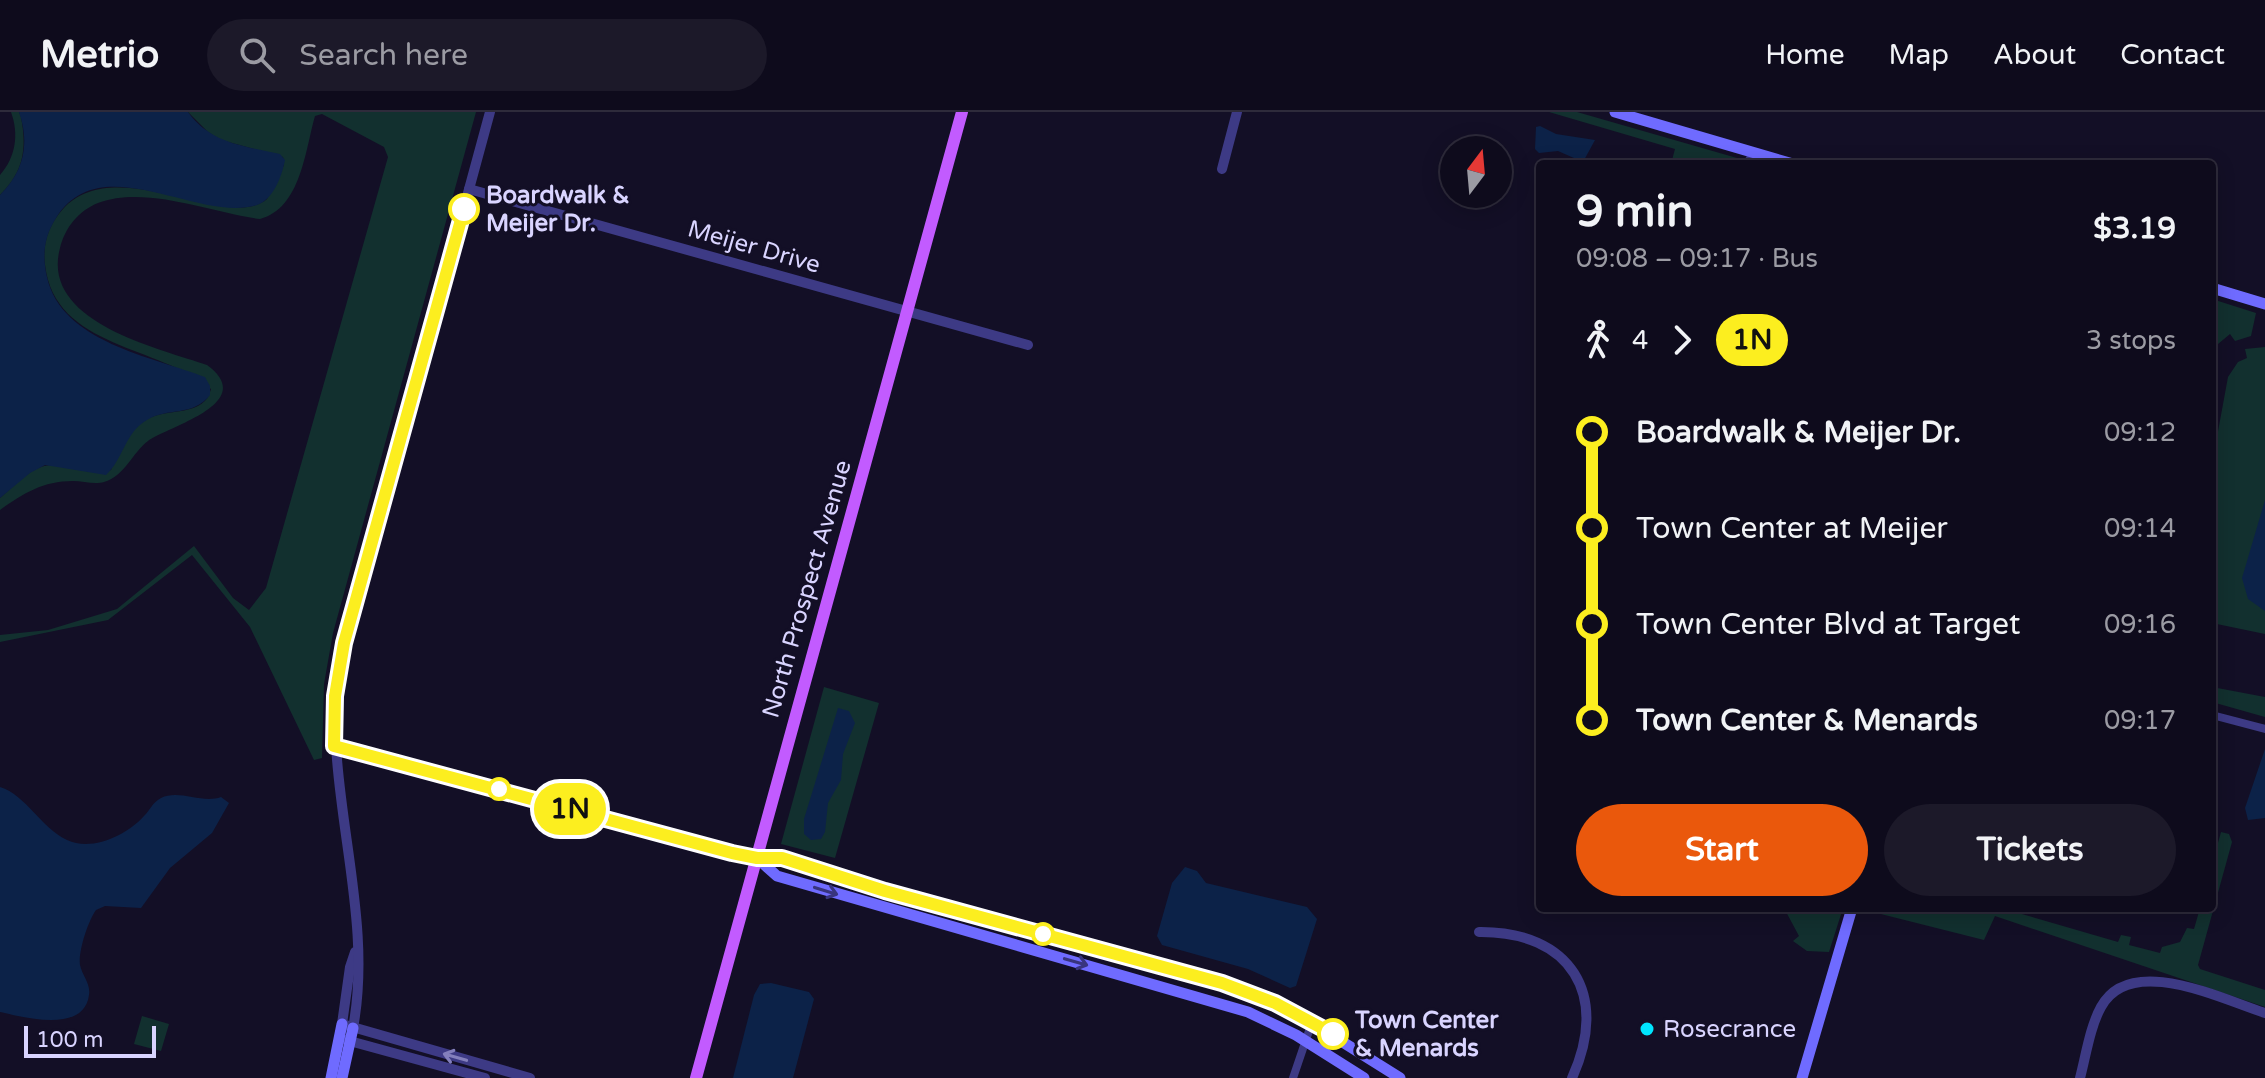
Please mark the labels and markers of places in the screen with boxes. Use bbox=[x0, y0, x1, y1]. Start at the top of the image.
place label: Boardwalk & Meijer Dr. bbox=[486, 181, 630, 238]
marker: Boardwalk & Meijer Dr. bbox=[449, 194, 479, 224]
unlabelled marker bbox=[488, 778, 510, 800]
unlabelled marker bbox=[1032, 923, 1054, 945]
place label: Town Center & Menards bbox=[1354, 1006, 1499, 1063]
place label: Rosecrance bbox=[1663, 1015, 1796, 1044]
marker: Town Center & Menards bbox=[1318, 1019, 1348, 1049]
marker: Rosecrance bbox=[1638, 1020, 1656, 1038]

